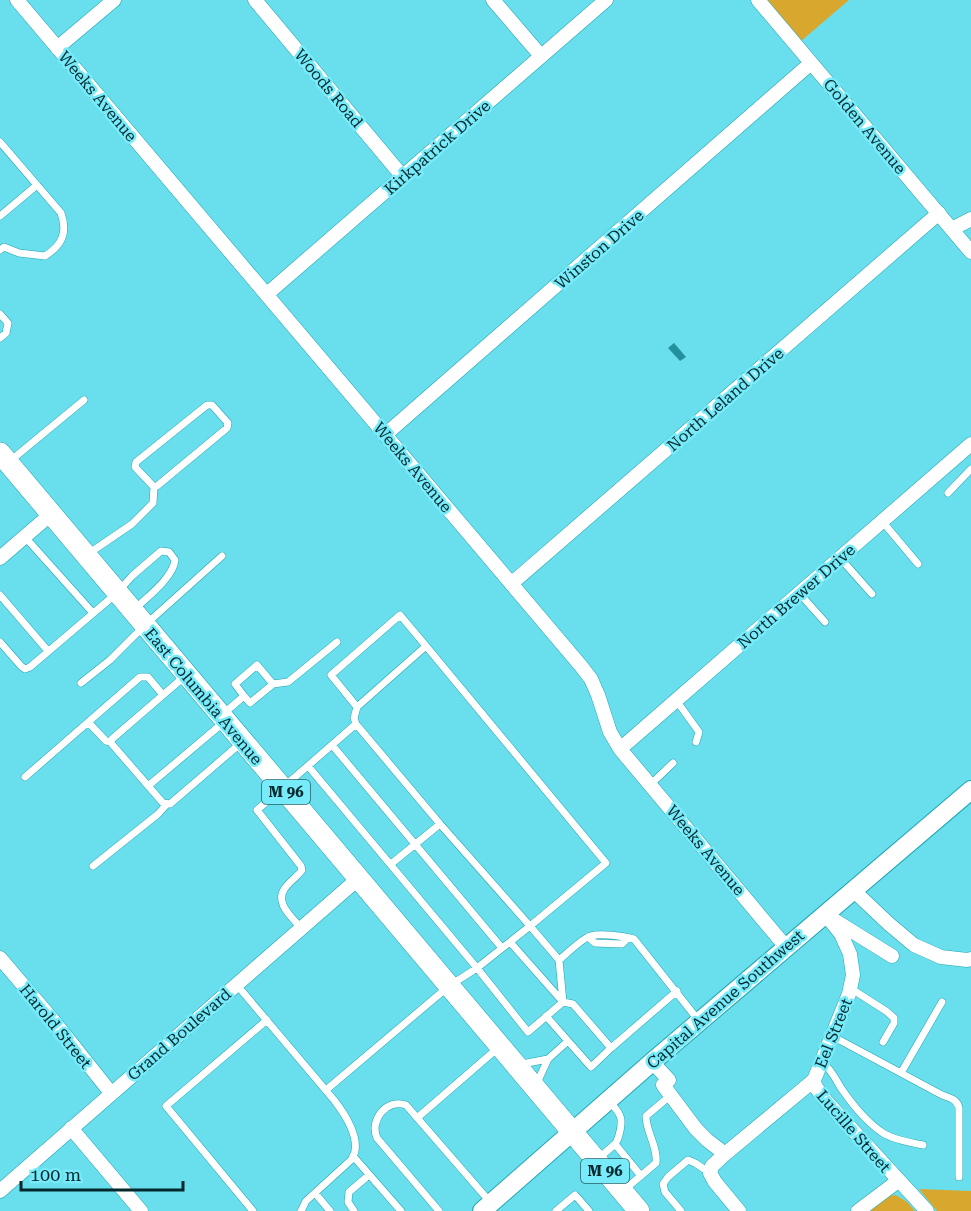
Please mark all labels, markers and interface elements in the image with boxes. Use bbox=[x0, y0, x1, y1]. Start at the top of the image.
street label: Woods Road bbox=[290, 45, 367, 131]
street label: Weeks Avenue bbox=[54, 47, 141, 146]
street label: Golden Avenue bbox=[819, 75, 910, 178]
street label: Kirkpatrick Drive bbox=[380, 96, 494, 199]
street label: Winston Drive bbox=[551, 206, 648, 293]
street label: North Leland Drive bbox=[663, 343, 788, 455]
street label: Weeks Avenue bbox=[369, 418, 456, 517]
street label: North Brewer Drive bbox=[734, 540, 859, 653]
street label: East Columbia Avenue bbox=[141, 624, 267, 769]
road number: M 96 bbox=[262, 780, 310, 804]
street label: Weeks Avenue bbox=[662, 801, 749, 900]
street label: Capital Avenue Southwest bbox=[643, 926, 808, 1073]
street label: Harold Street bbox=[16, 980, 95, 1072]
street label: Grand Boulevard bbox=[124, 984, 235, 1084]
street label: Eel Street bbox=[811, 995, 856, 1071]
street label: Lucille Street bbox=[813, 1086, 894, 1176]
scale bar bbox=[21, 1154, 183, 1192]
road number: M 96 bbox=[581, 1159, 629, 1183]
text: 100 m bbox=[30, 1164, 81, 1185]

